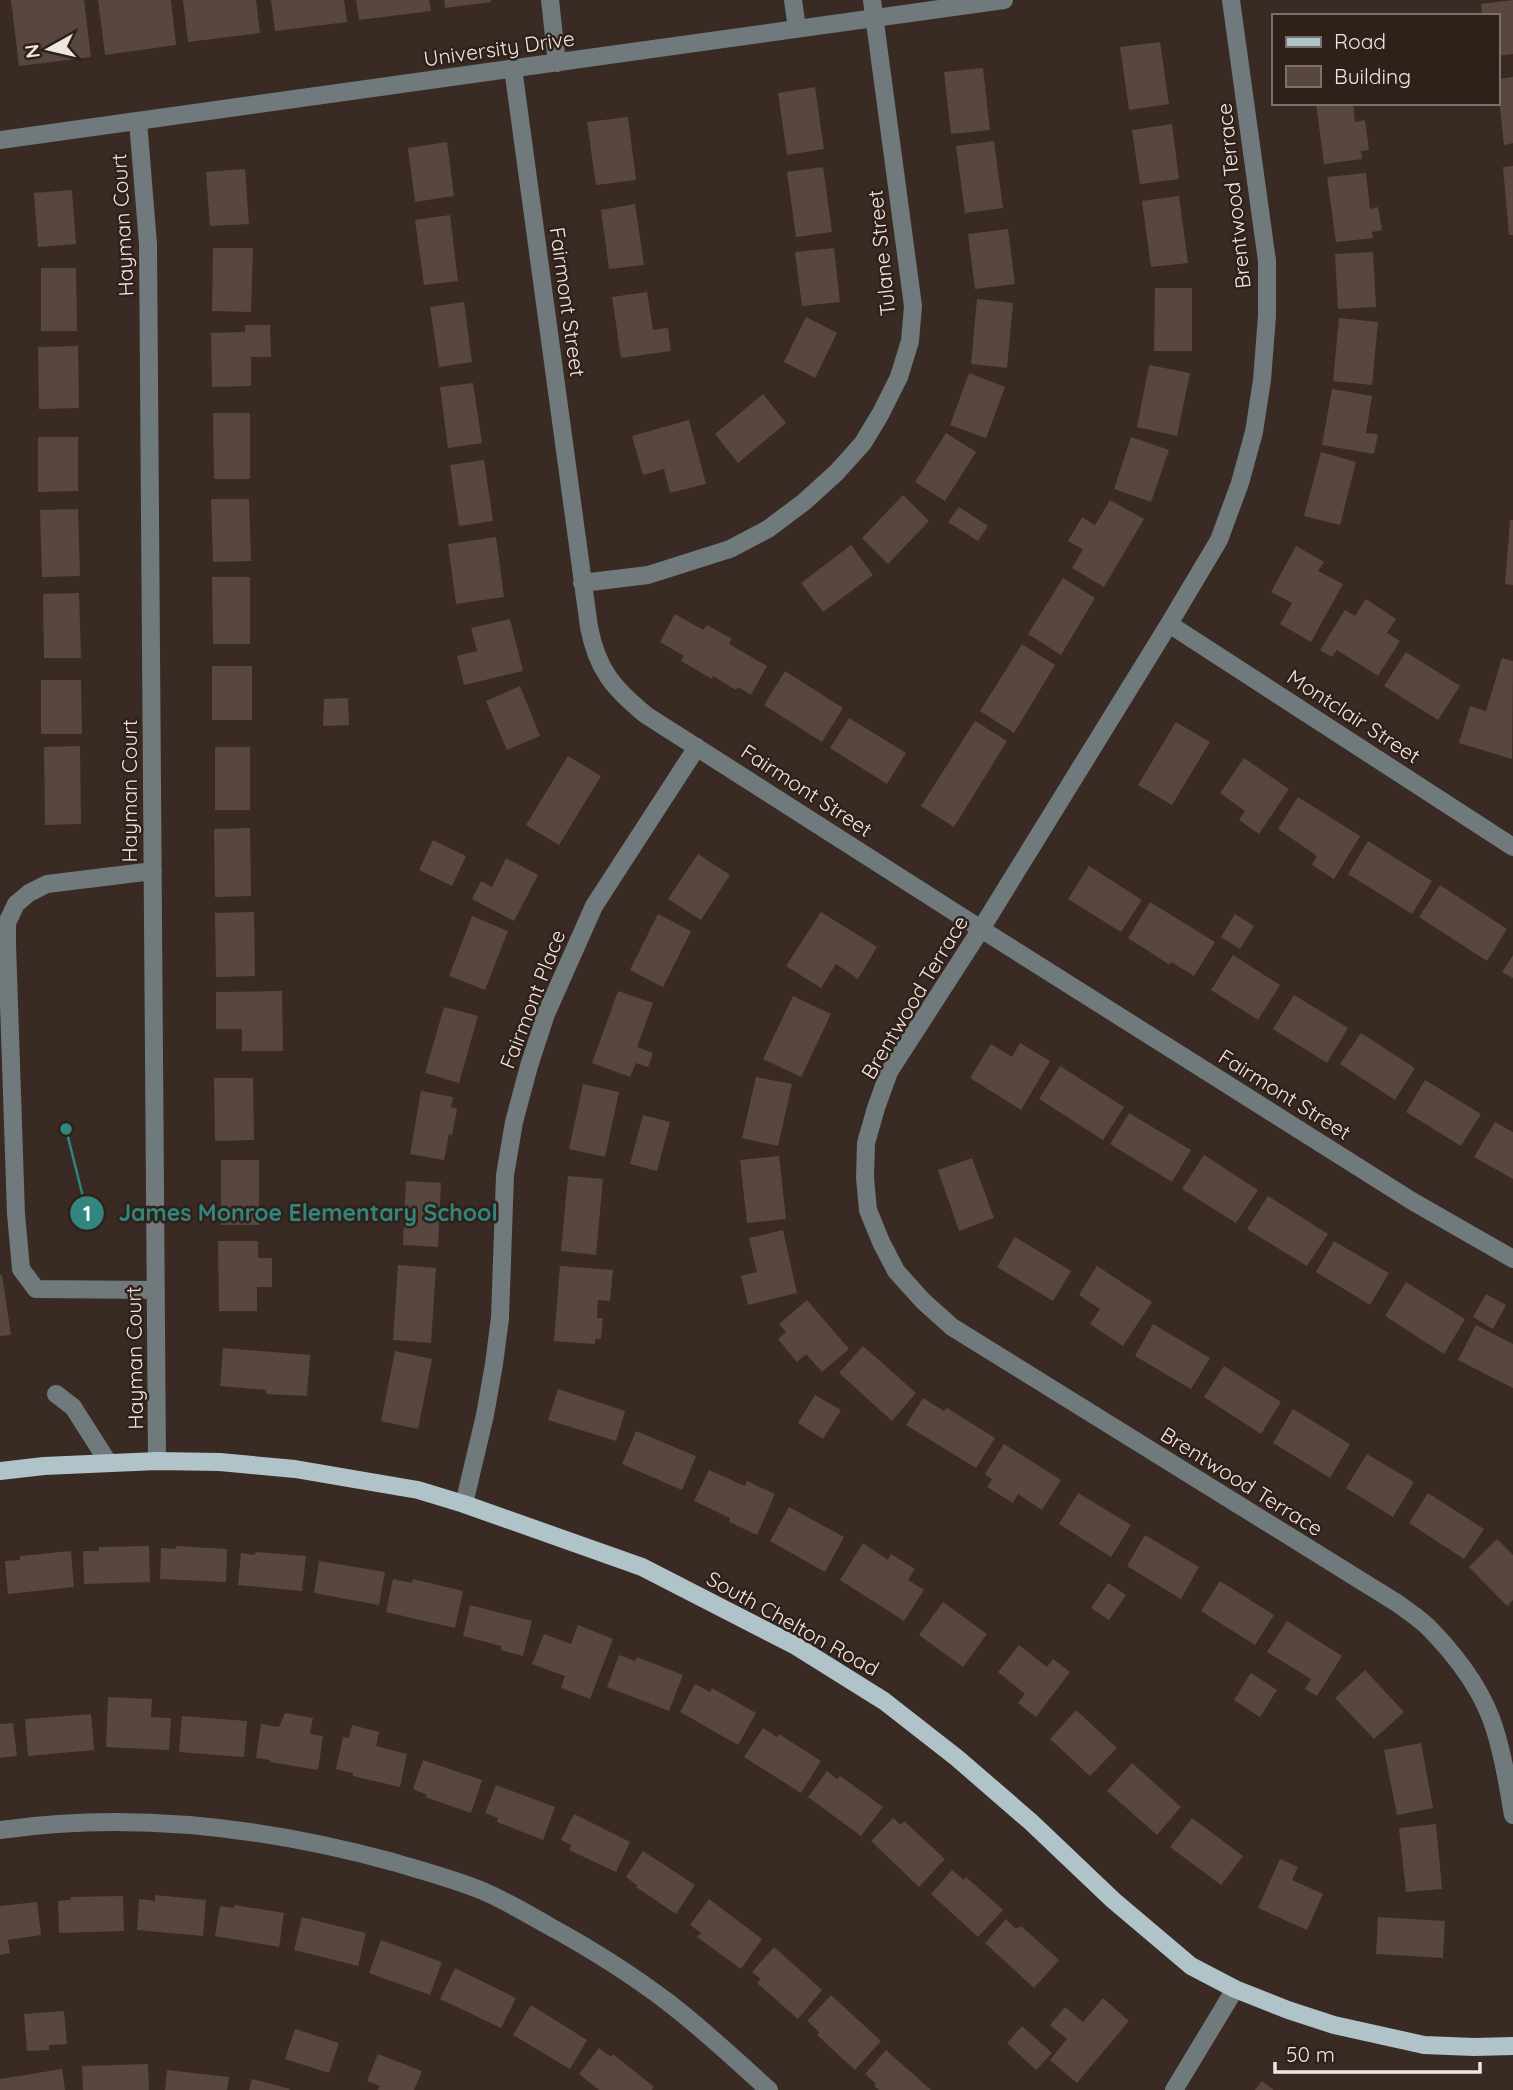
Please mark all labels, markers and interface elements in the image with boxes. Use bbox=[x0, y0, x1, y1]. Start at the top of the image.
north arrow bbox=[14, 14, 84, 84]
legend bbox=[1272, 14, 1499, 105]
street label: University Drive bbox=[422, 25, 576, 71]
text: Road bbox=[1334, 28, 1386, 54]
text: N bbox=[19, 43, 45, 60]
text: Building bbox=[1334, 63, 1411, 89]
street label: Brentwood Terrace bbox=[1210, 102, 1256, 290]
street label: Hayman Court bbox=[105, 153, 139, 297]
street label: Tulane Street bbox=[861, 189, 901, 317]
street label: Fairmont Street bbox=[545, 225, 591, 379]
street label: Montclair Street bbox=[1283, 663, 1425, 769]
street label: Hayman Court bbox=[116, 719, 142, 863]
street label: Fairmont Street bbox=[737, 738, 877, 842]
street label: Brentwood Terrace bbox=[855, 910, 973, 1084]
street label: Fairmont Place bbox=[494, 926, 570, 1072]
street label: Fairmont Street bbox=[1214, 1043, 1356, 1145]
callout: James Monroe Elementary School bbox=[70, 1191, 512, 1235]
text: James Monroe Elementary School bbox=[118, 1198, 498, 1227]
text: 1 bbox=[83, 1200, 91, 1226]
street label: Hayman Court bbox=[120, 1286, 148, 1430]
street label: Brentwood Terrace bbox=[1156, 1421, 1328, 1541]
street label: South Chelton Road bbox=[702, 1565, 884, 1681]
scale bar bbox=[1275, 2030, 1480, 2074]
text: 50 m bbox=[1286, 2041, 1335, 2067]

